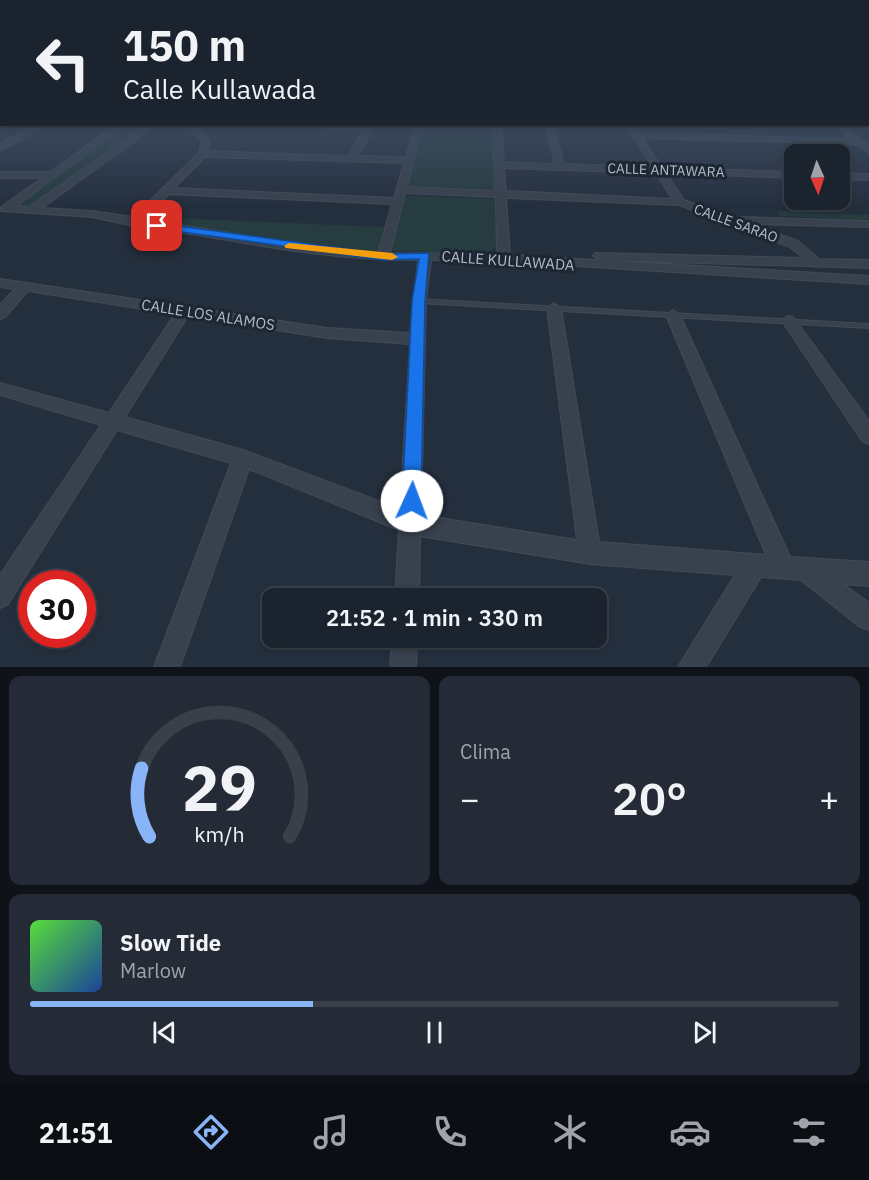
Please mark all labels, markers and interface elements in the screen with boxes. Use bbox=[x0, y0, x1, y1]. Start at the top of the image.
text: 150 m bbox=[123, 18, 246, 73]
icon: left bbox=[24, 24, 102, 102]
text: Calle Kullawada bbox=[123, 71, 316, 106]
north arrow bbox=[784, 144, 850, 210]
map controls bbox=[784, 144, 850, 210]
street label: CALLE ANTAWARA bbox=[607, 159, 725, 181]
pin bbox=[131, 200, 182, 251]
street label: CALLE SARAO bbox=[692, 200, 780, 247]
icon: arrive bbox=[140, 209, 173, 242]
street label: CALLE KULLAWADA bbox=[441, 246, 576, 275]
street label: CALLE LOS ALAMOS bbox=[140, 295, 276, 334]
position arrow bbox=[380, 469, 444, 533]
speed limit sign: 30 bbox=[18, 570, 96, 648]
text: 21:52 · 1 min · 330 m bbox=[326, 603, 543, 632]
text: Clima bbox=[460, 738, 511, 765]
text: 29 bbox=[182, 747, 257, 828]
text: 20° bbox=[612, 769, 687, 827]
text: − bbox=[460, 777, 480, 820]
text: + bbox=[819, 777, 839, 820]
text: km/h bbox=[194, 821, 245, 849]
text: Slow Tide bbox=[120, 928, 221, 957]
text: Marlow bbox=[120, 957, 186, 984]
icon: previous bbox=[148, 1016, 181, 1049]
icon: pause bbox=[418, 1016, 451, 1049]
icon: next bbox=[688, 1016, 721, 1049]
icon: directions bbox=[190, 1111, 232, 1153]
icon: music bbox=[310, 1111, 352, 1153]
icon: phone bbox=[429, 1111, 471, 1153]
icon: climate bbox=[549, 1111, 591, 1153]
icon: car bbox=[669, 1111, 711, 1153]
icon: filters bbox=[788, 1111, 830, 1153]
text: 21:51 bbox=[39, 1115, 113, 1150]

